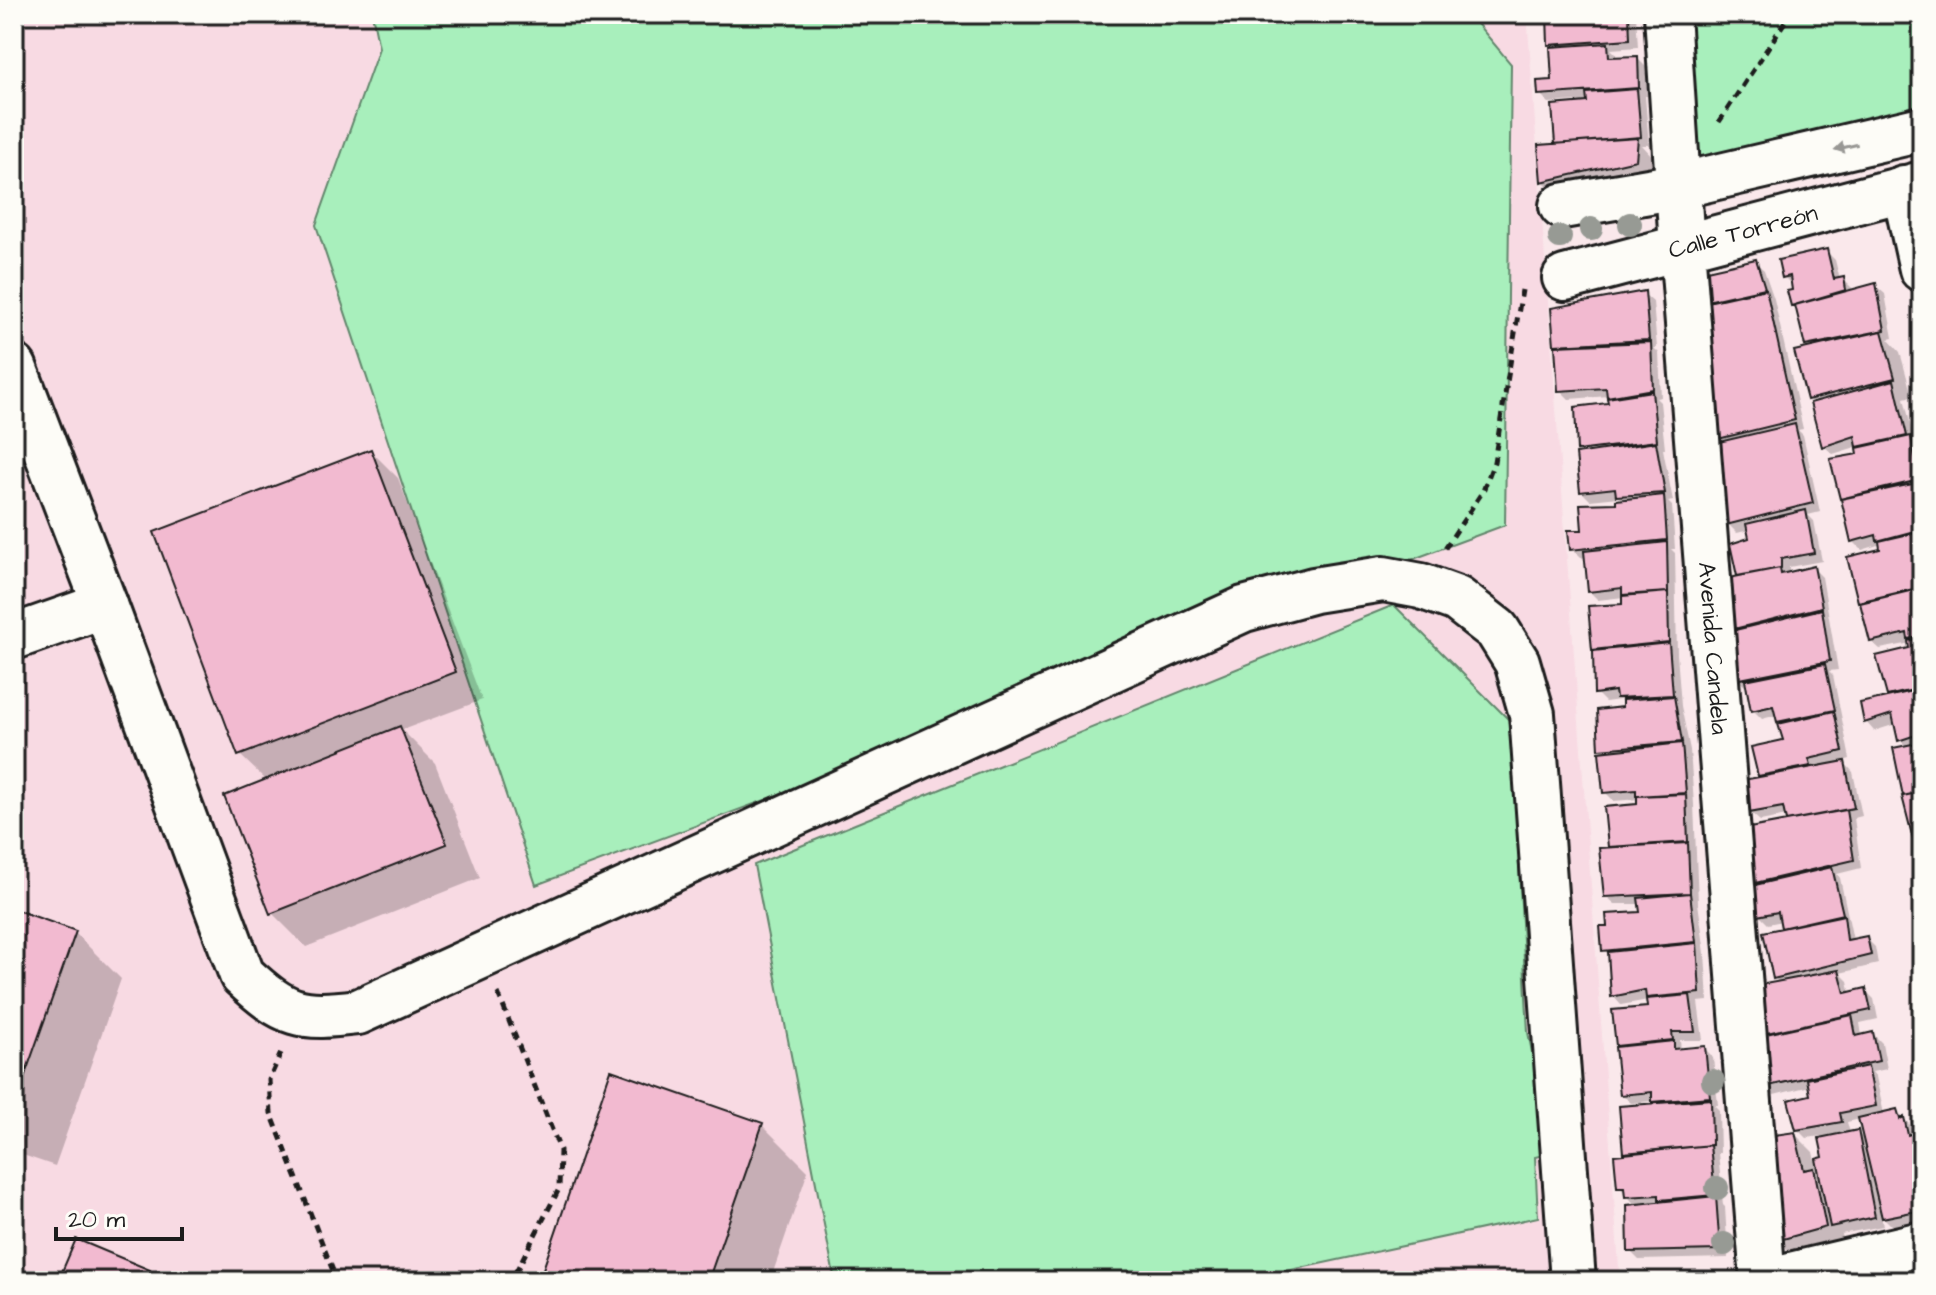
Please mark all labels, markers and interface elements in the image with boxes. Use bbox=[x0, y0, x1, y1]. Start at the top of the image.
one-way arrow bbox=[1833, 141, 1858, 154]
street label: Calle Torreón bbox=[1665, 196, 1821, 268]
street label: Avenida Candela bbox=[1689, 561, 1736, 736]
scale bar bbox=[56, 1191, 182, 1241]
text: 20 m bbox=[68, 1203, 125, 1237]

